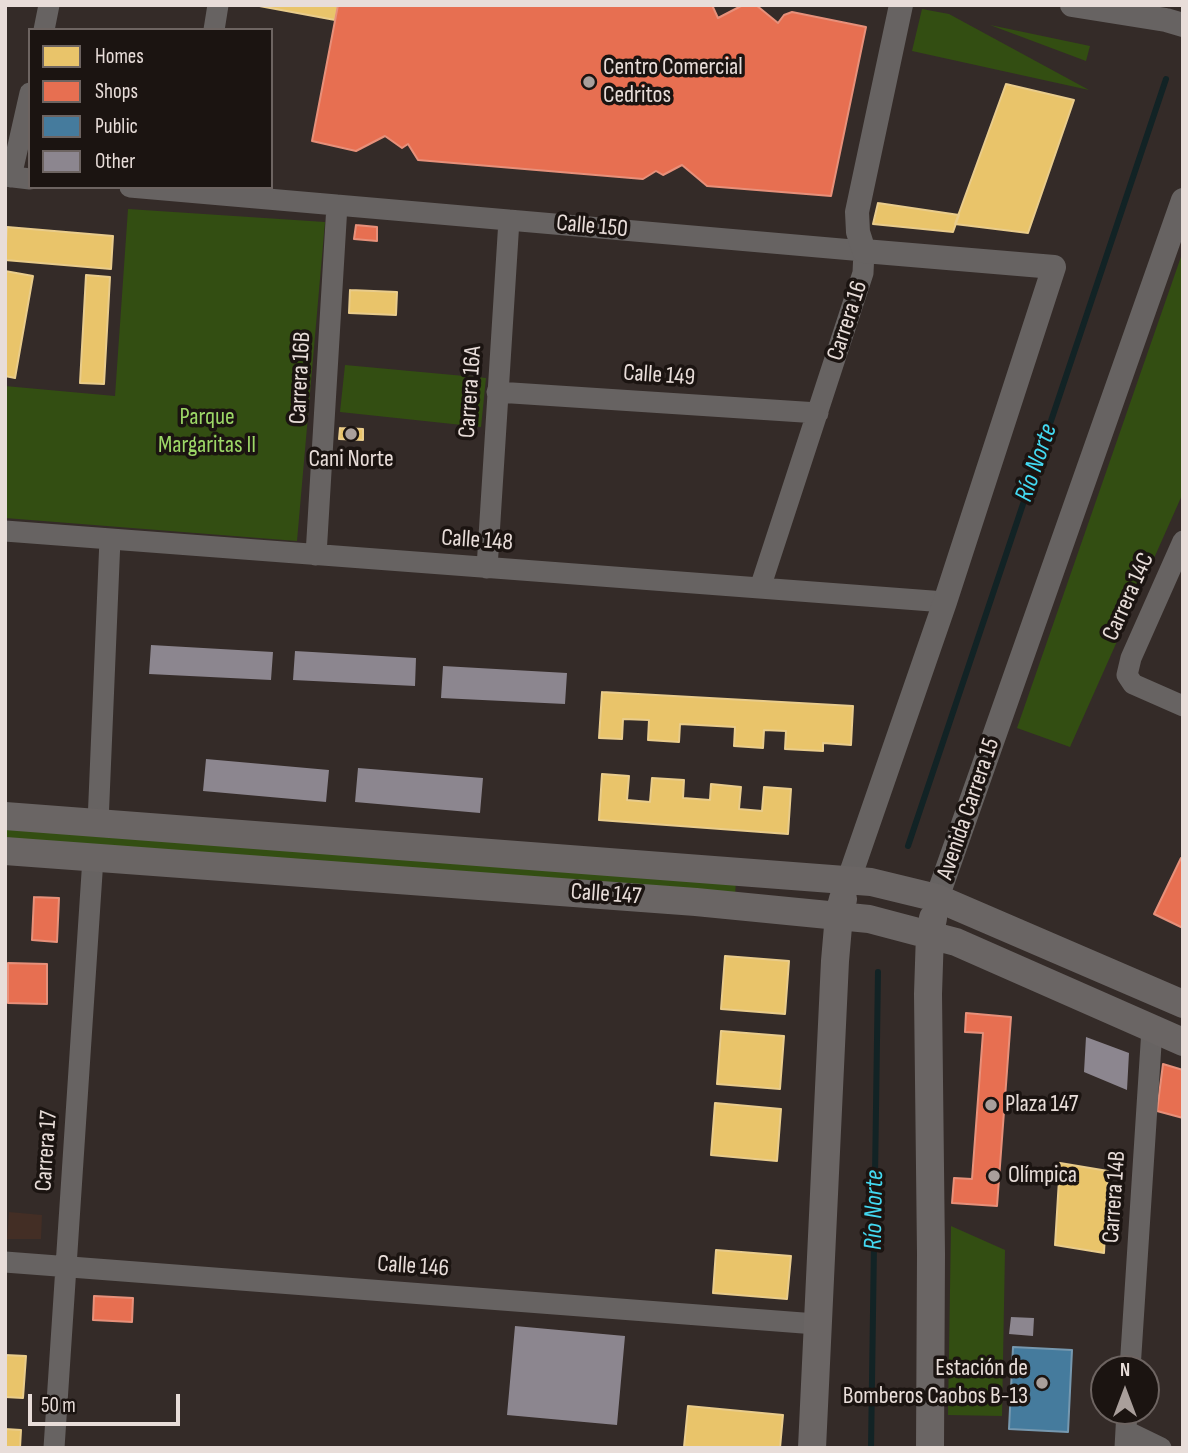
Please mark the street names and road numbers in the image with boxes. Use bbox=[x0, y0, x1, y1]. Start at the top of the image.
street label: Calle 150 bbox=[555, 210, 629, 244]
street label: Carrera 16 bbox=[822, 278, 874, 364]
street label: Carrera 16B bbox=[284, 331, 318, 425]
street label: Carrera 16A bbox=[453, 345, 489, 439]
street label: Calle 149 bbox=[622, 359, 696, 393]
street label: Calle 148 bbox=[440, 524, 514, 558]
street label: Carrera 14C bbox=[1097, 549, 1161, 645]
street label: Avenida Carrera 15 bbox=[931, 735, 1007, 883]
street label: Calle 147 bbox=[570, 878, 642, 912]
street label: Carrera 17 bbox=[30, 1110, 64, 1192]
street label: Carrera 14B bbox=[1097, 1150, 1133, 1244]
street label: Calle 146 bbox=[376, 1250, 450, 1284]

